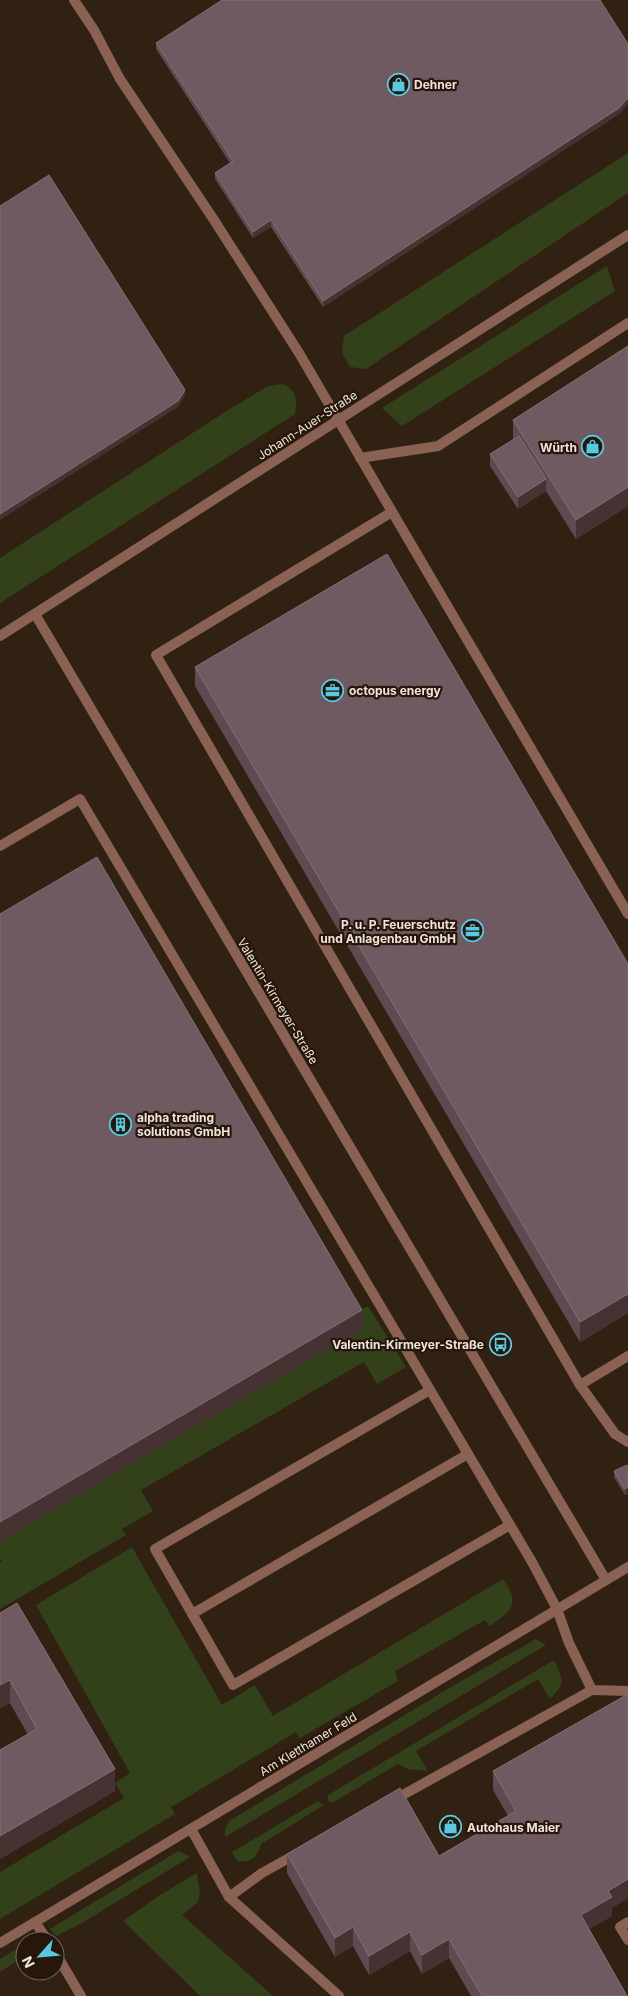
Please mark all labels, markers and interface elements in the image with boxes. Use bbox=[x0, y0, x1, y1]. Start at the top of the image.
shop icon: Dehner bbox=[386, 72, 410, 96]
place label: Dehner bbox=[414, 77, 457, 92]
street label: Johann-Auer-Straße bbox=[254, 387, 360, 463]
shop icon: Würth bbox=[581, 435, 605, 459]
place label: Würth bbox=[540, 440, 577, 455]
office icon: octopus energy bbox=[321, 678, 345, 702]
place label: octopus energy bbox=[349, 683, 442, 698]
place label: P. u. P. Feuerschutz und Anlagenbau GmbH bbox=[320, 917, 456, 946]
office icon: P. u. P. Feuerschutz und Anlagenbau GmbH bbox=[460, 919, 484, 943]
street label: Valentin-Kirmeyer-Straße bbox=[234, 935, 322, 1067]
place label: alpha trading solutions GmbH bbox=[137, 1110, 230, 1139]
building icon: alpha trading solutions GmbH bbox=[109, 1112, 133, 1136]
bus stop icon: Valentin-Kirmeyer-Straße bbox=[488, 1332, 512, 1356]
place label: Valentin-Kirmeyer-Straße bbox=[332, 1337, 484, 1352]
street label: Am Kletthamer Feld bbox=[257, 1709, 359, 1779]
shop icon: Autohaus Maier bbox=[439, 1815, 463, 1839]
place label: Autohaus Maier bbox=[467, 1820, 560, 1835]
north arrow bbox=[15, 1931, 65, 1981]
text: N bbox=[18, 1954, 38, 1971]

